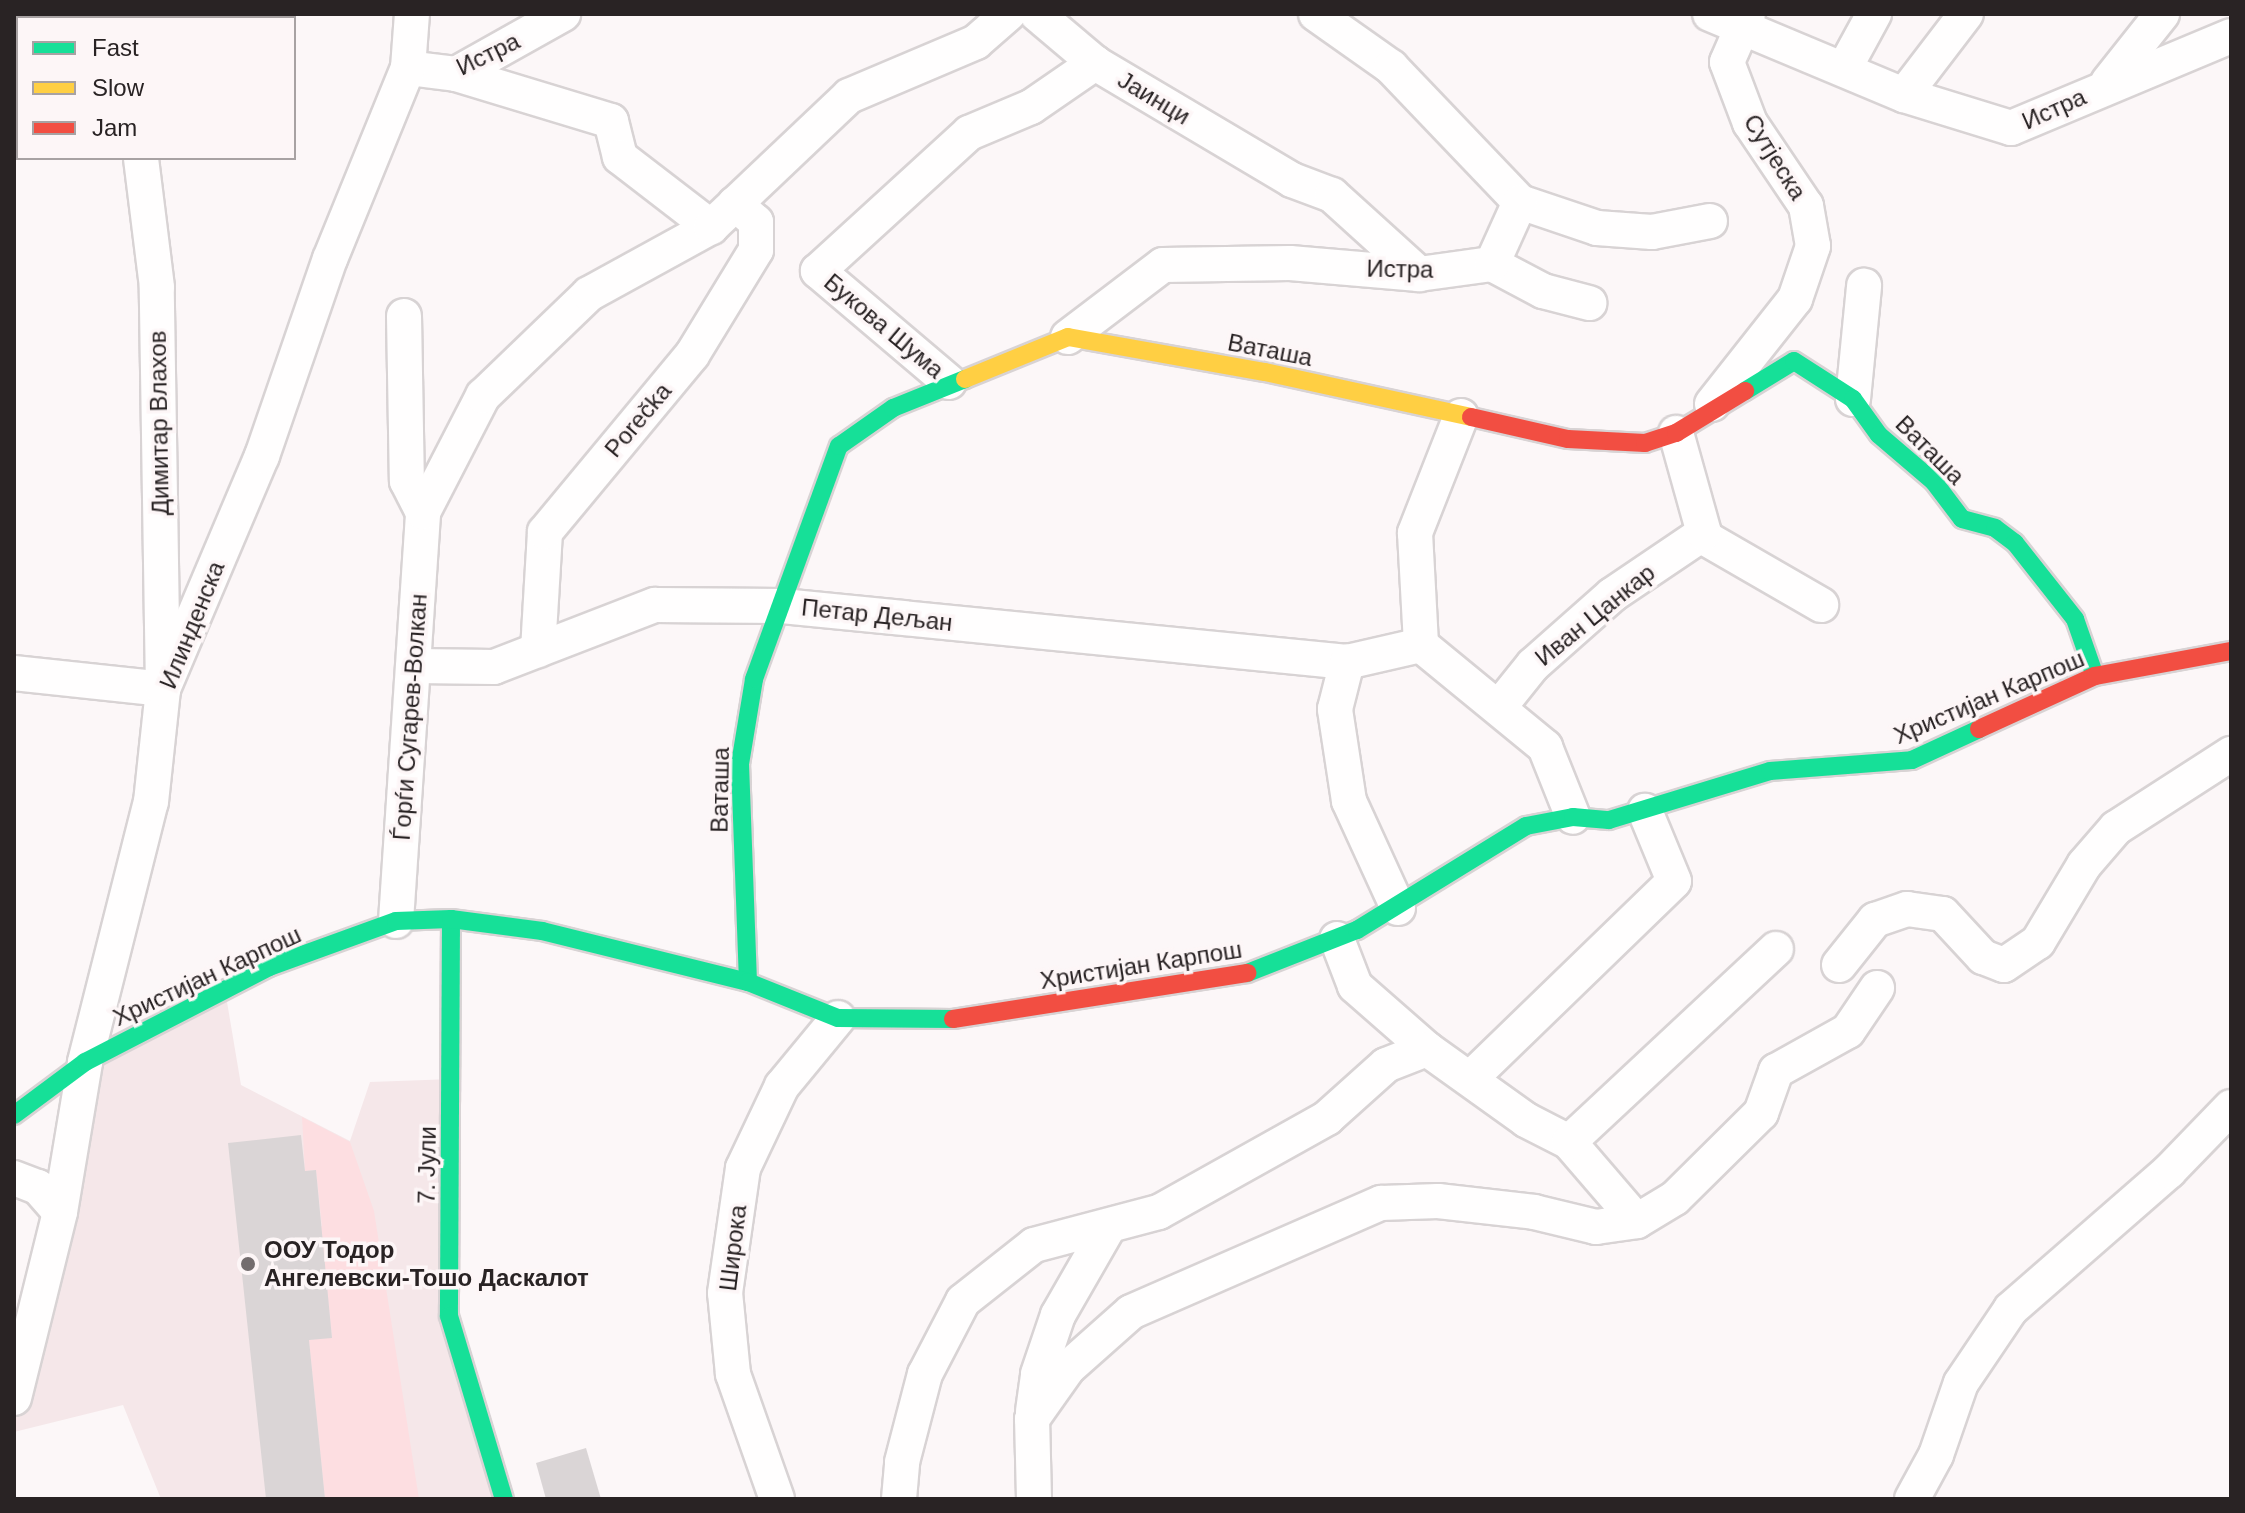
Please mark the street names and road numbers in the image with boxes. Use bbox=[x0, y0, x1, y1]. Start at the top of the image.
street label: Истра bbox=[452, 26, 524, 82]
street label: Јаинци bbox=[1113, 65, 1195, 131]
street label: Истра bbox=[2018, 82, 2090, 136]
street label: Сутјеска bbox=[1738, 109, 1812, 205]
street label: Истра bbox=[1366, 254, 1434, 284]
street label: Букова Шума bbox=[818, 268, 950, 384]
street label: Ваташа bbox=[1225, 328, 1315, 372]
street label: Димитар Влахов bbox=[143, 330, 175, 516]
street label: Porečka bbox=[599, 377, 677, 463]
street label: Ваташа bbox=[1890, 410, 1970, 490]
street label: Илинденска bbox=[153, 557, 231, 693]
street label: Иван Цанкар bbox=[1529, 558, 1661, 672]
street label: Ѓорѓи Сугарев-Волкан bbox=[387, 593, 433, 841]
street label: Петар Дељан bbox=[800, 593, 954, 637]
street label: Христијан Карпош bbox=[1889, 644, 2089, 750]
street label: Ваташа bbox=[705, 747, 735, 833]
street label: Христијан Карпош bbox=[108, 920, 306, 1032]
street label: Христијан Карпош bbox=[1038, 935, 1244, 995]
street label: 7. Јули bbox=[412, 1126, 442, 1204]
street label: Широка bbox=[713, 1203, 753, 1293]

